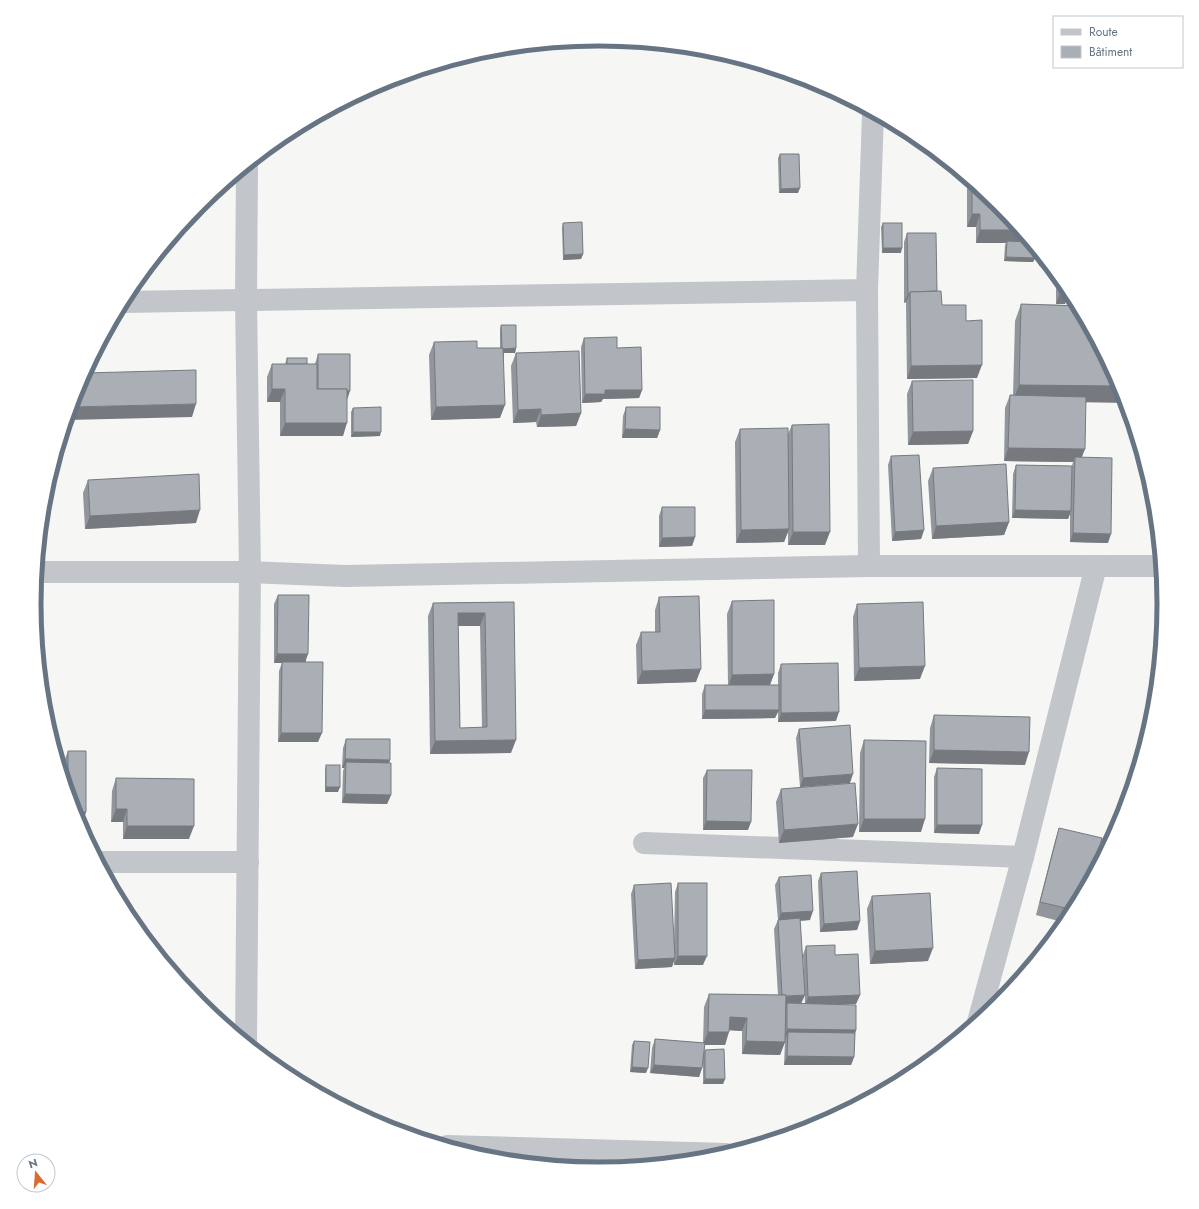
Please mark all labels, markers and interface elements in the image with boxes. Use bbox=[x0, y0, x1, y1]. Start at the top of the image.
legend bbox=[1053, 16, 1183, 68]
text: Route bbox=[1089, 23, 1118, 41]
text: Bâtiment bbox=[1089, 43, 1132, 61]
north arrow bbox=[16, 1153, 56, 1193]
text: N bbox=[27, 1155, 40, 1172]

